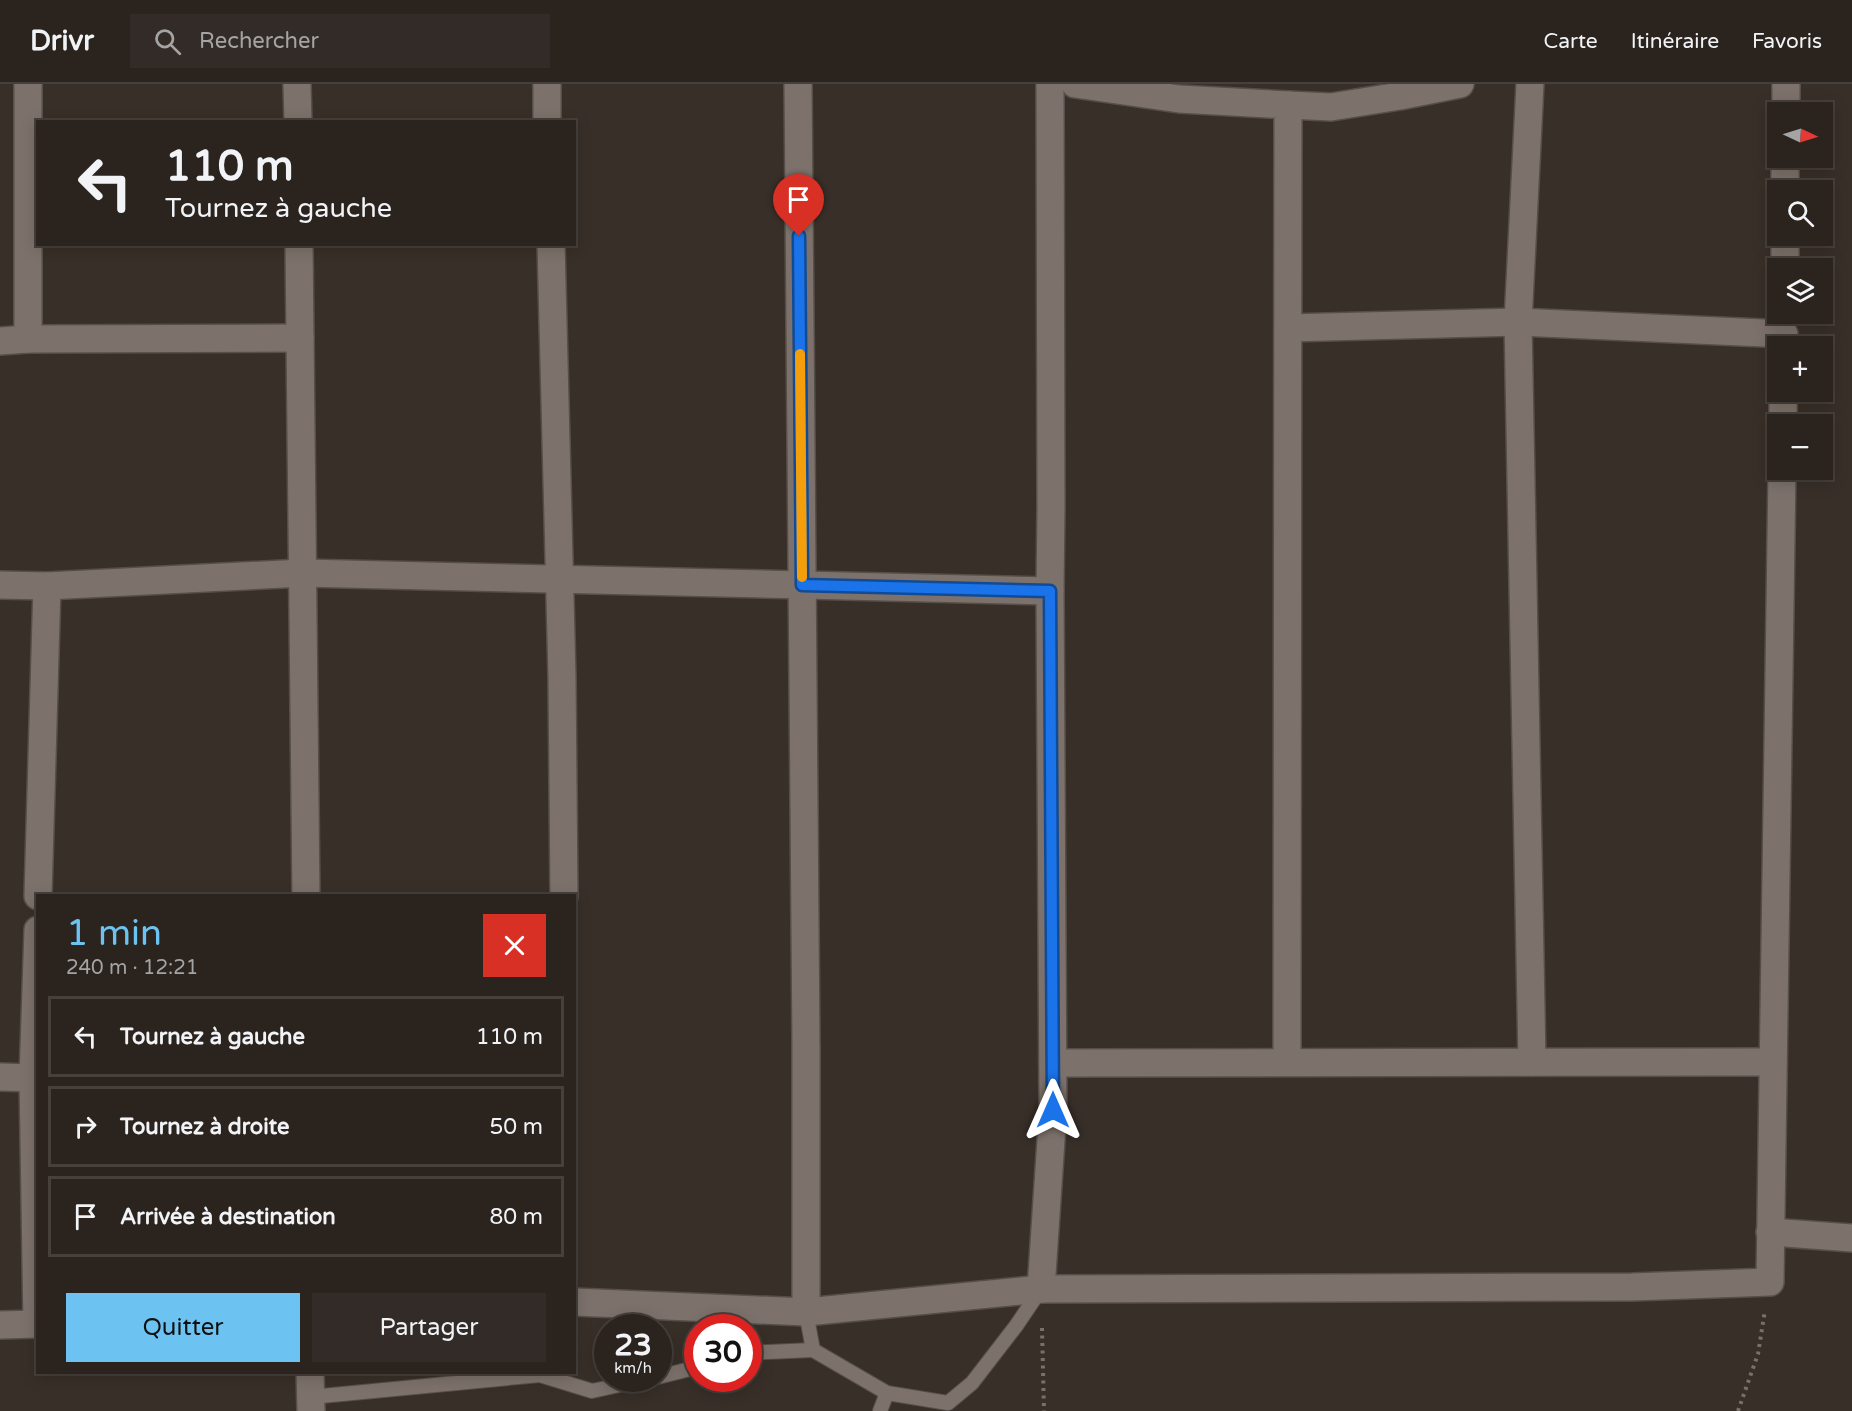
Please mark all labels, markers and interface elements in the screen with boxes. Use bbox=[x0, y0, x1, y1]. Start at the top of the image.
search box bbox=[130, 14, 550, 68]
text: Drivr bbox=[30, 24, 94, 58]
icon: search bbox=[151, 25, 184, 58]
text: Rechercher bbox=[199, 28, 319, 54]
text: Carte bbox=[1544, 29, 1598, 54]
text: Itinéraire bbox=[1631, 29, 1719, 54]
text: Favoris bbox=[1752, 29, 1822, 54]
north arrow bbox=[1767, 102, 1833, 168]
map controls bbox=[1767, 102, 1833, 480]
text: 110 m bbox=[165, 141, 294, 192]
icon: left bbox=[66, 144, 144, 222]
pin bbox=[773, 174, 824, 236]
button: search bbox=[1767, 180, 1833, 246]
icon: arrive bbox=[782, 183, 815, 216]
text: Tournez à gauche bbox=[165, 192, 392, 225]
button: layers bbox=[1767, 258, 1833, 324]
button: + bbox=[1767, 336, 1833, 402]
button: − bbox=[1767, 414, 1833, 480]
text: 1 min bbox=[66, 912, 162, 955]
button: close bbox=[483, 914, 546, 977]
text: 240 m · 12:21 bbox=[66, 956, 198, 980]
icon: left bbox=[69, 1020, 102, 1053]
text: Tournez à gauche bbox=[120, 1024, 305, 1050]
text: 110 m bbox=[476, 1024, 543, 1050]
position arrow bbox=[1021, 1078, 1085, 1142]
icon: right bbox=[69, 1110, 102, 1143]
text: Tournez à droite bbox=[120, 1114, 289, 1140]
text: 50 m bbox=[489, 1114, 543, 1140]
icon: arrive bbox=[69, 1200, 102, 1233]
text: Arrivée à destination bbox=[120, 1204, 336, 1230]
text: 80 m bbox=[489, 1204, 543, 1230]
button: Quitter bbox=[66, 1293, 300, 1362]
button: Partager bbox=[312, 1293, 546, 1362]
speed limit sign: 30 bbox=[684, 1314, 762, 1392]
text: 23 bbox=[614, 1327, 652, 1364]
text: km/h bbox=[614, 1359, 652, 1377]

